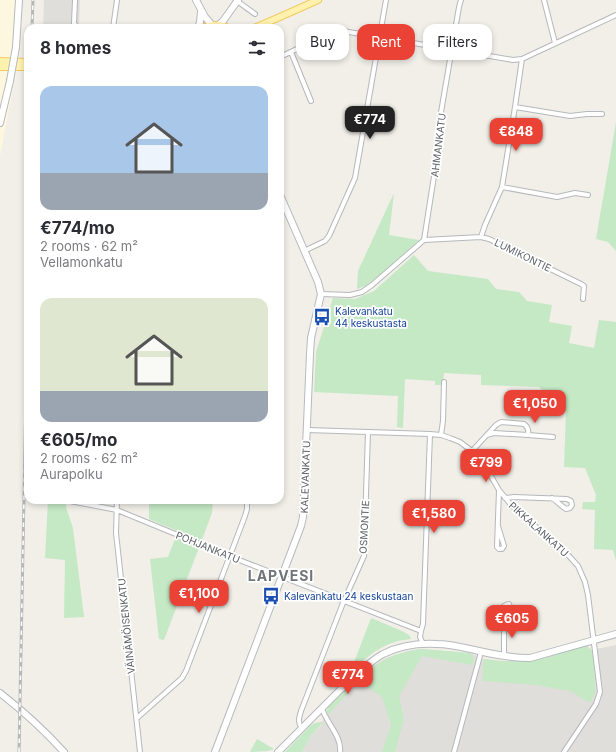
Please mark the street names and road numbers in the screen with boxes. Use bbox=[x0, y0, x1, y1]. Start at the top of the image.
street label: AHMANKATU bbox=[428, 112, 448, 178]
street label: LUMIKONTIE bbox=[493, 236, 553, 274]
street label: KALEVANKATU bbox=[298, 441, 312, 513]
street label: PIKKALANKATU bbox=[507, 499, 571, 559]
street label: OSMONTIE bbox=[357, 500, 371, 554]
street label: POHJANKATU bbox=[174, 529, 242, 565]
street label: VÄINÄMÖISENKATU bbox=[115, 578, 137, 674]

